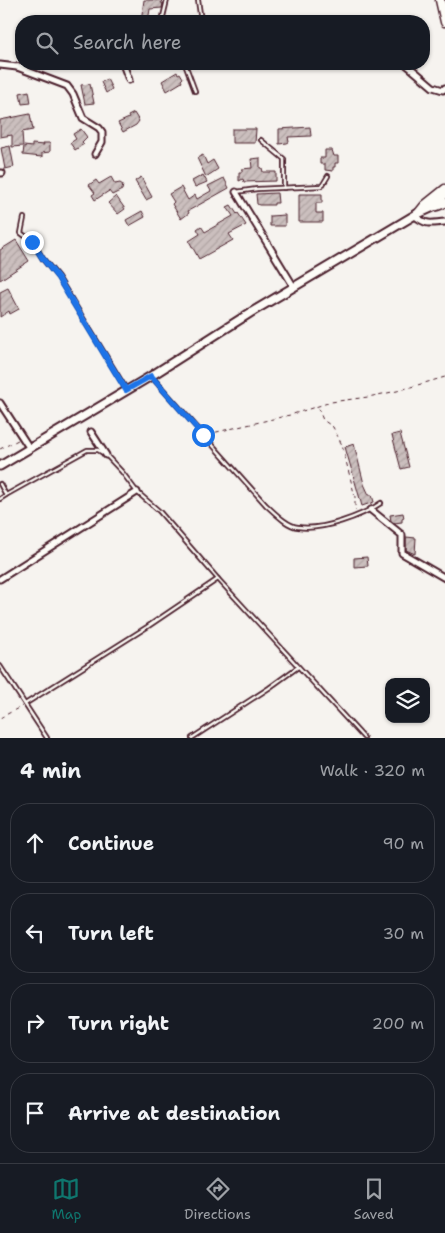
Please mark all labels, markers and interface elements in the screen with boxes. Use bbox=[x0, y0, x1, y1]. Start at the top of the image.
search box bbox=[15, 15, 430, 70]
icon: search bbox=[33, 29, 61, 57]
text: Search here bbox=[73, 30, 182, 55]
route end bbox=[21, 231, 44, 254]
route start bbox=[192, 424, 215, 447]
map controls bbox=[385, 678, 430, 723]
button: layers bbox=[385, 678, 430, 723]
text: 4 min bbox=[20, 757, 81, 785]
text: Walk · 320 m bbox=[320, 760, 425, 781]
icon: ahead bbox=[21, 829, 49, 857]
text: Continue bbox=[68, 831, 154, 856]
text: 90 m bbox=[383, 833, 424, 854]
icon: left bbox=[21, 919, 49, 947]
text: Turn left bbox=[68, 921, 154, 946]
text: 30 m bbox=[383, 923, 424, 944]
icon: right bbox=[21, 1009, 49, 1037]
text: Turn right bbox=[68, 1011, 169, 1036]
text: 200 m bbox=[372, 1013, 424, 1034]
icon: arrive bbox=[21, 1099, 49, 1127]
text: Arrive at destination bbox=[68, 1101, 280, 1126]
tab: Map bbox=[51, 1175, 81, 1223]
tab: Directions bbox=[184, 1175, 251, 1223]
tab: Saved bbox=[354, 1175, 394, 1223]

